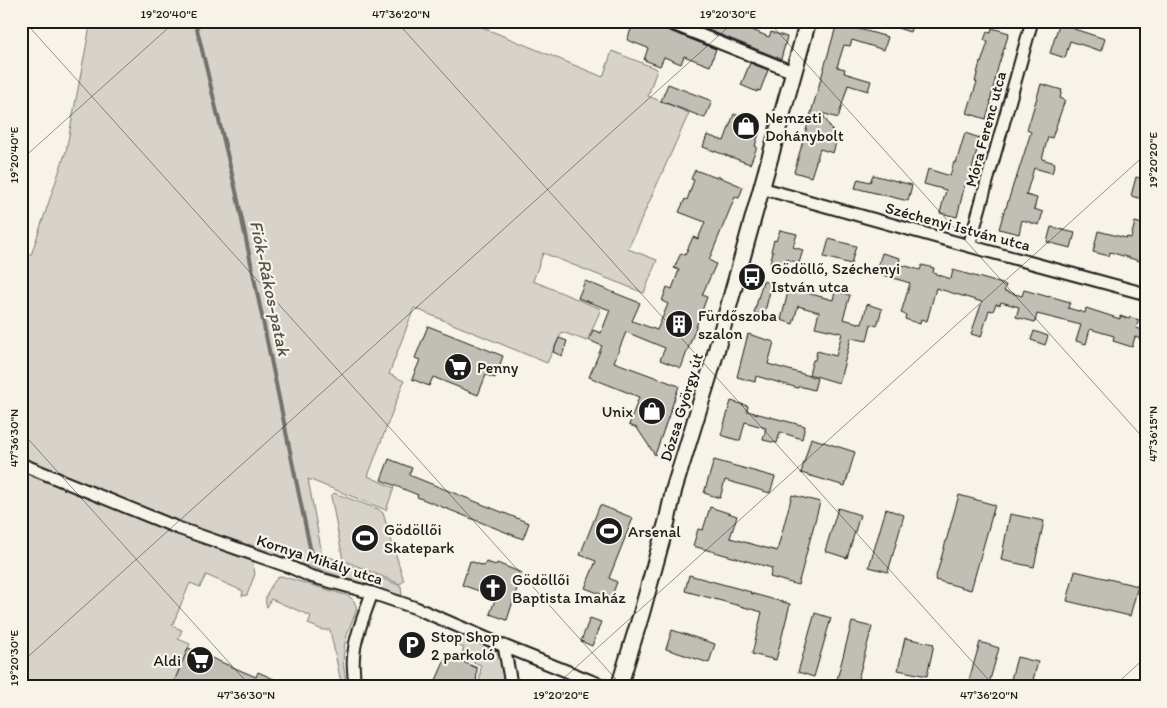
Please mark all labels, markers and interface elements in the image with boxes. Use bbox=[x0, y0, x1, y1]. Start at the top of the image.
text: 19°20'40"E bbox=[141, 7, 198, 21]
text: 47°36'20"N bbox=[372, 7, 430, 21]
text: 19°20'30"E bbox=[700, 7, 756, 21]
street label: Móra Ferenc utca bbox=[961, 69, 1010, 189]
place label: Nemzeti Dohánybolt bbox=[765, 108, 844, 145]
shop icon: Nemzeti Dohánybolt bbox=[731, 111, 761, 141]
text: 19°20'40"E bbox=[7, 126, 21, 183]
text: 19°20'20"E bbox=[1146, 132, 1160, 188]
street label: Széchenyi István utca bbox=[883, 198, 1033, 255]
water label: Fiók-Rákos-patak bbox=[245, 218, 295, 359]
place label: Gödöllő, Széchenyi István utca bbox=[771, 259, 900, 296]
bus stop icon: Gödöllő, Széchenyi István utca bbox=[737, 262, 767, 292]
place label: Fürdőszoba szalon bbox=[698, 306, 777, 343]
building icon: Fürdőszoba szalon bbox=[664, 309, 694, 339]
street label: Dózsa György út bbox=[656, 351, 707, 464]
supermarket icon: Penny bbox=[443, 352, 473, 382]
place label: Penny bbox=[477, 358, 519, 377]
shop icon: Unix bbox=[637, 396, 667, 426]
place label: Unix bbox=[602, 402, 633, 421]
text: 47°36'15"N bbox=[1146, 406, 1160, 462]
text: 47°36'30"N bbox=[7, 409, 21, 467]
sports icon: Arsenal bbox=[594, 516, 624, 546]
place label: Gödöllői Skatepark bbox=[384, 520, 454, 557]
place label: Arsenal bbox=[628, 522, 681, 541]
sports icon: Gödöllői Skatepark bbox=[350, 523, 380, 553]
street label: Kornya Mihály utca bbox=[254, 530, 385, 589]
place label: Gödöllői Baptista Imaház bbox=[512, 570, 626, 607]
church icon: Gödöllői Baptista Imaház bbox=[478, 573, 508, 603]
place label: Stop Shop 2 parkoló bbox=[431, 627, 500, 664]
text: 19°20'30"E bbox=[7, 630, 21, 686]
parking icon: Stop Shop 2 parkoló bbox=[397, 630, 427, 660]
supermarket icon: Aldi bbox=[185, 645, 215, 675]
place label: Aldi bbox=[154, 651, 181, 670]
text: 47°36'30"N bbox=[217, 688, 275, 702]
text: 19°20'20"E bbox=[533, 688, 589, 702]
text: 47°36'20"N bbox=[960, 688, 1018, 702]

